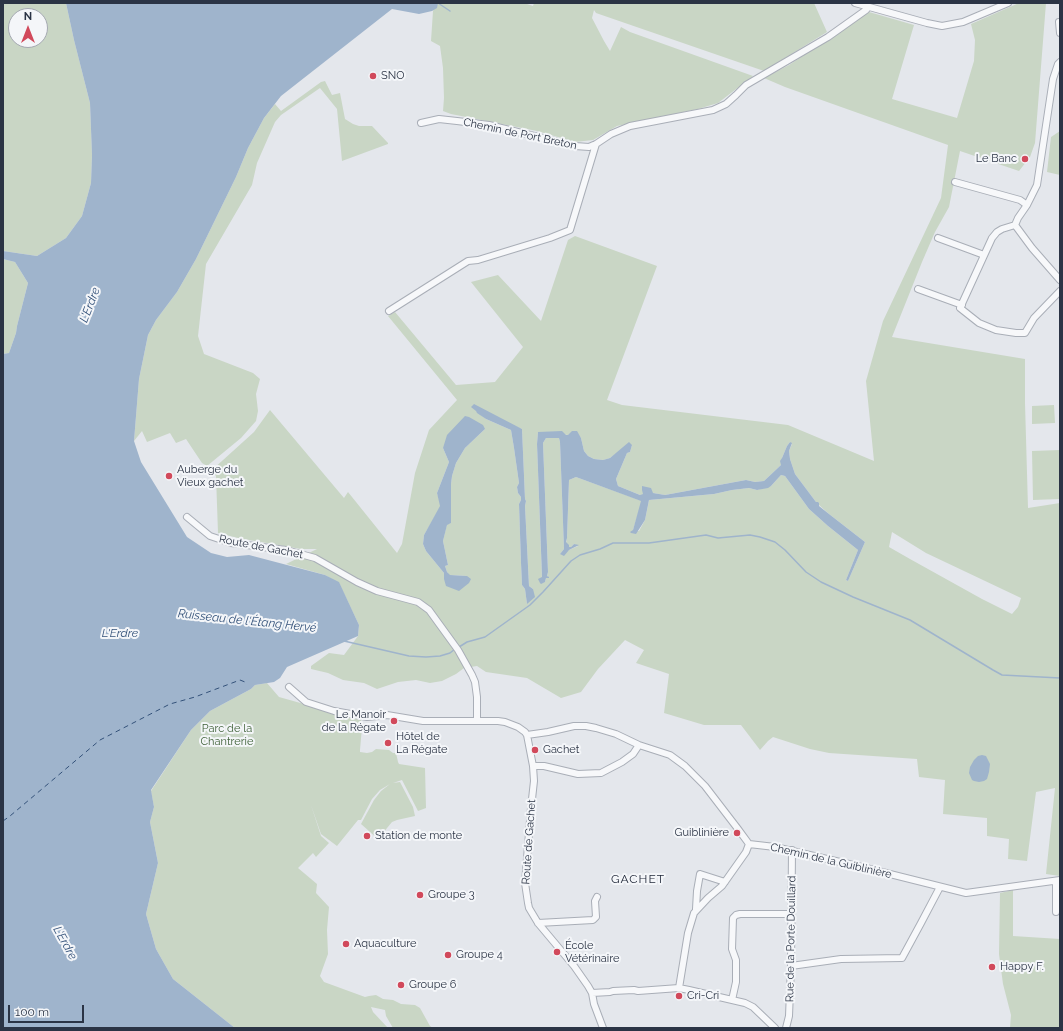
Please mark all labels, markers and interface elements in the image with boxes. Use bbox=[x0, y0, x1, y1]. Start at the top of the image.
north arrow bbox=[8, 8, 48, 48]
text: N bbox=[24, 10, 32, 23]
place label: SNO bbox=[381, 69, 404, 83]
marker: SNO bbox=[368, 71, 378, 81]
street label: Chemin de Port Breton bbox=[462, 116, 578, 152]
place label: Le Banc bbox=[976, 152, 1017, 166]
marker: Le Banc bbox=[1020, 154, 1030, 164]
water label: L'Erdre bbox=[77, 285, 103, 325]
place label: Auberge du Vieux gachet bbox=[177, 463, 244, 489]
marker: Auberge du Vieux gachet bbox=[164, 471, 174, 481]
street label: Route de Gachet bbox=[218, 532, 304, 562]
water label: Ruisseau de l'Étang Hervé bbox=[177, 607, 317, 635]
water label: L'Erdre bbox=[102, 626, 138, 640]
place label: Le Manoir de la Régate bbox=[322, 708, 386, 734]
marker: Le Manoir de la Régate bbox=[389, 716, 399, 726]
park label: Parc de la Chantrerie bbox=[201, 722, 253, 748]
place label: Hôtel de La Régate bbox=[396, 730, 447, 756]
marker: Hôtel de La Régate bbox=[383, 738, 393, 748]
place label: Gachet bbox=[543, 743, 579, 757]
marker: Gachet bbox=[530, 745, 540, 755]
street label: Route de Gachet bbox=[519, 799, 539, 885]
place label: Guiblinière bbox=[675, 826, 729, 840]
marker: Guiblinière bbox=[732, 828, 742, 838]
place label: Station de monte bbox=[375, 829, 462, 843]
marker: Station de monte bbox=[362, 831, 372, 841]
street label: Chemin de la Guiblinière bbox=[769, 841, 893, 881]
district label: GACHET bbox=[611, 872, 665, 886]
street label: Rue de la Porte Douillard bbox=[783, 876, 799, 1002]
place label: Groupe 3 bbox=[428, 888, 475, 902]
marker: Groupe 3 bbox=[415, 890, 425, 900]
water label: L'Erdre bbox=[50, 924, 80, 962]
place label: Aquaculture bbox=[354, 937, 417, 951]
marker: Aquaculture bbox=[341, 939, 351, 949]
place label: École Vétérinaire bbox=[565, 939, 619, 965]
marker: École Vétérinaire bbox=[552, 947, 562, 957]
place label: Groupe 4 bbox=[456, 948, 503, 962]
marker: Groupe 4 bbox=[443, 950, 453, 960]
place label: Happy F. bbox=[1000, 960, 1044, 974]
marker: Happy F. bbox=[987, 962, 997, 972]
place label: Groupe 6 bbox=[409, 978, 456, 992]
marker: Groupe 6 bbox=[396, 980, 406, 990]
place label: Cri-Cri bbox=[687, 989, 719, 1003]
marker: Cri-Cri bbox=[674, 991, 684, 1001]
scale bar bbox=[10, 997, 86, 1023]
text: 100 m bbox=[15, 1005, 49, 1019]

